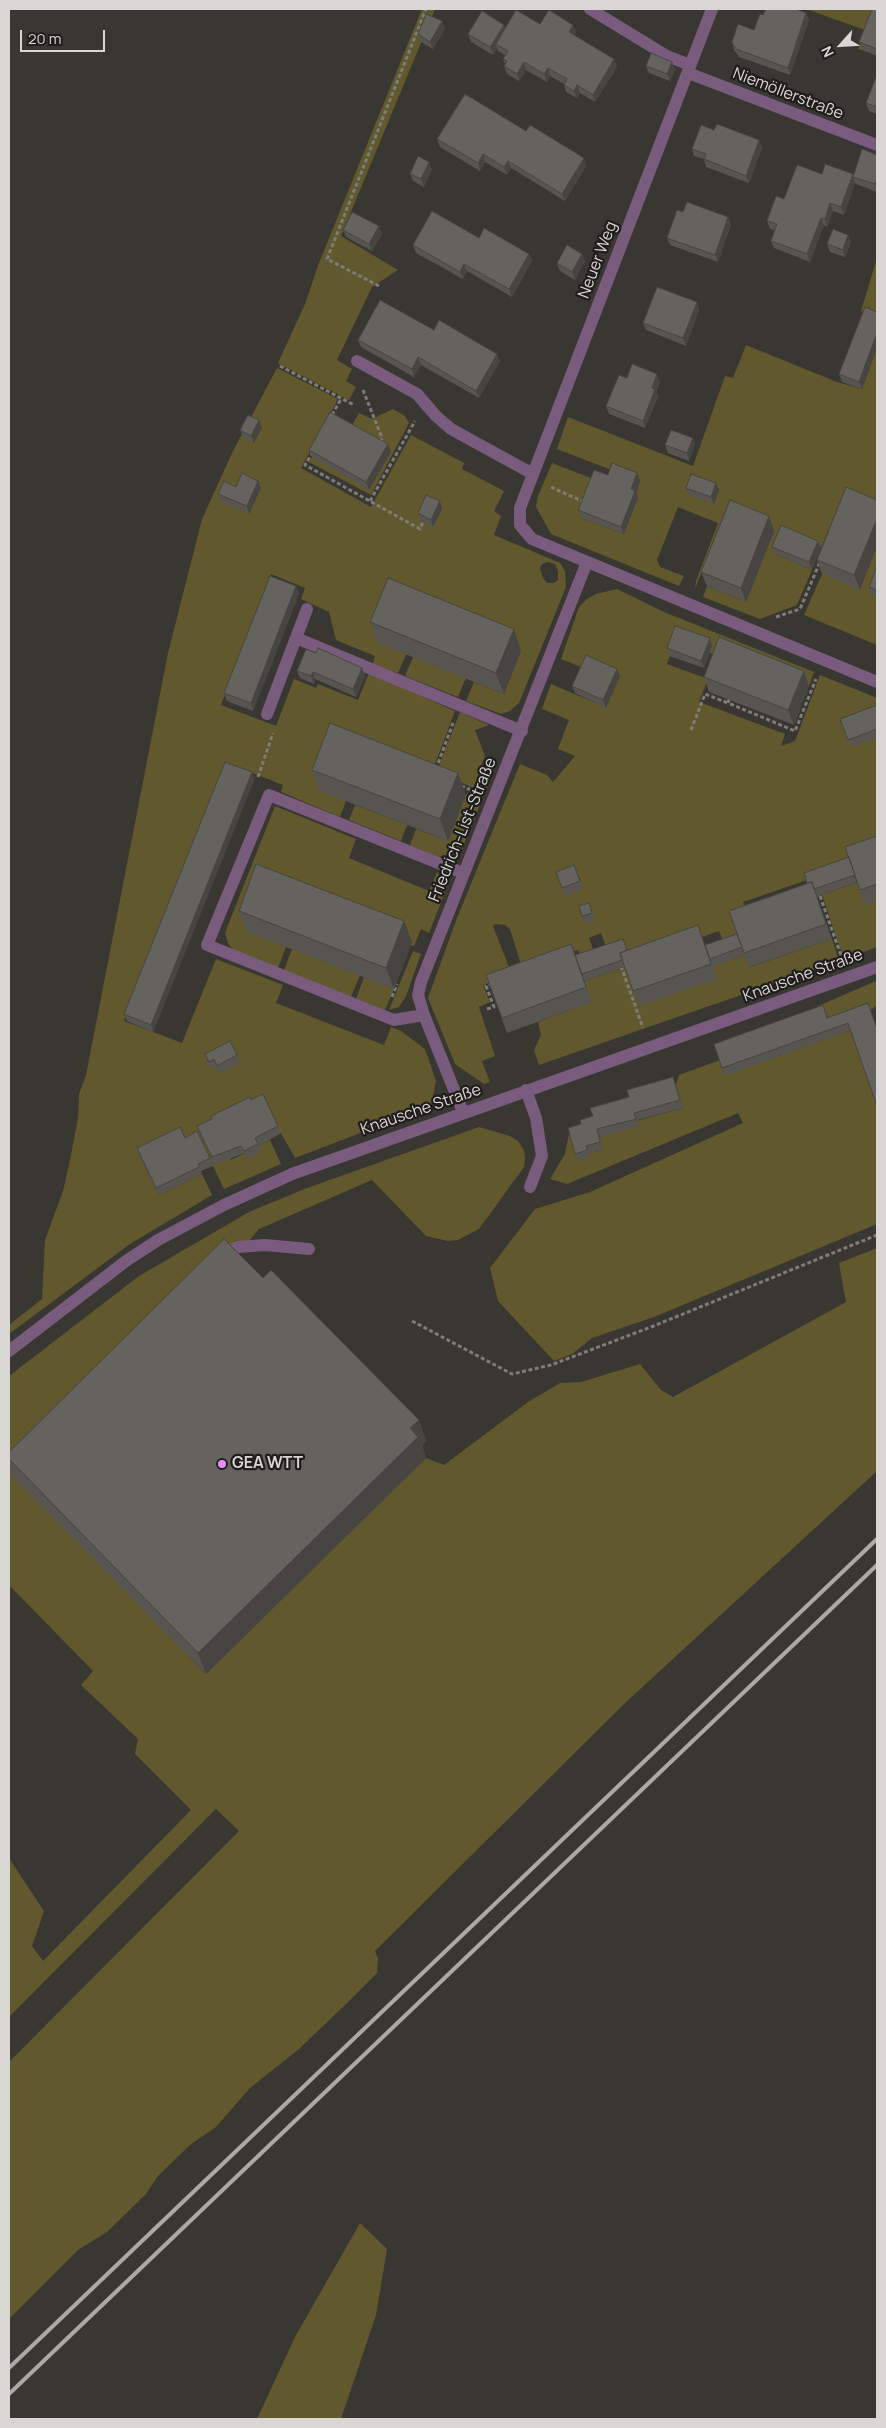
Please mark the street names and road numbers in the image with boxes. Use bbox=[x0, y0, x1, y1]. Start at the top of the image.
street label: Niemöllerstraße bbox=[730, 64, 846, 124]
street label: Neuer Weg bbox=[575, 219, 621, 301]
street label: Friedrich-List-Straße bbox=[425, 755, 501, 905]
street label: Knausche Straße bbox=[740, 945, 866, 1007]
street label: Knausche Straße bbox=[358, 1080, 484, 1140]

